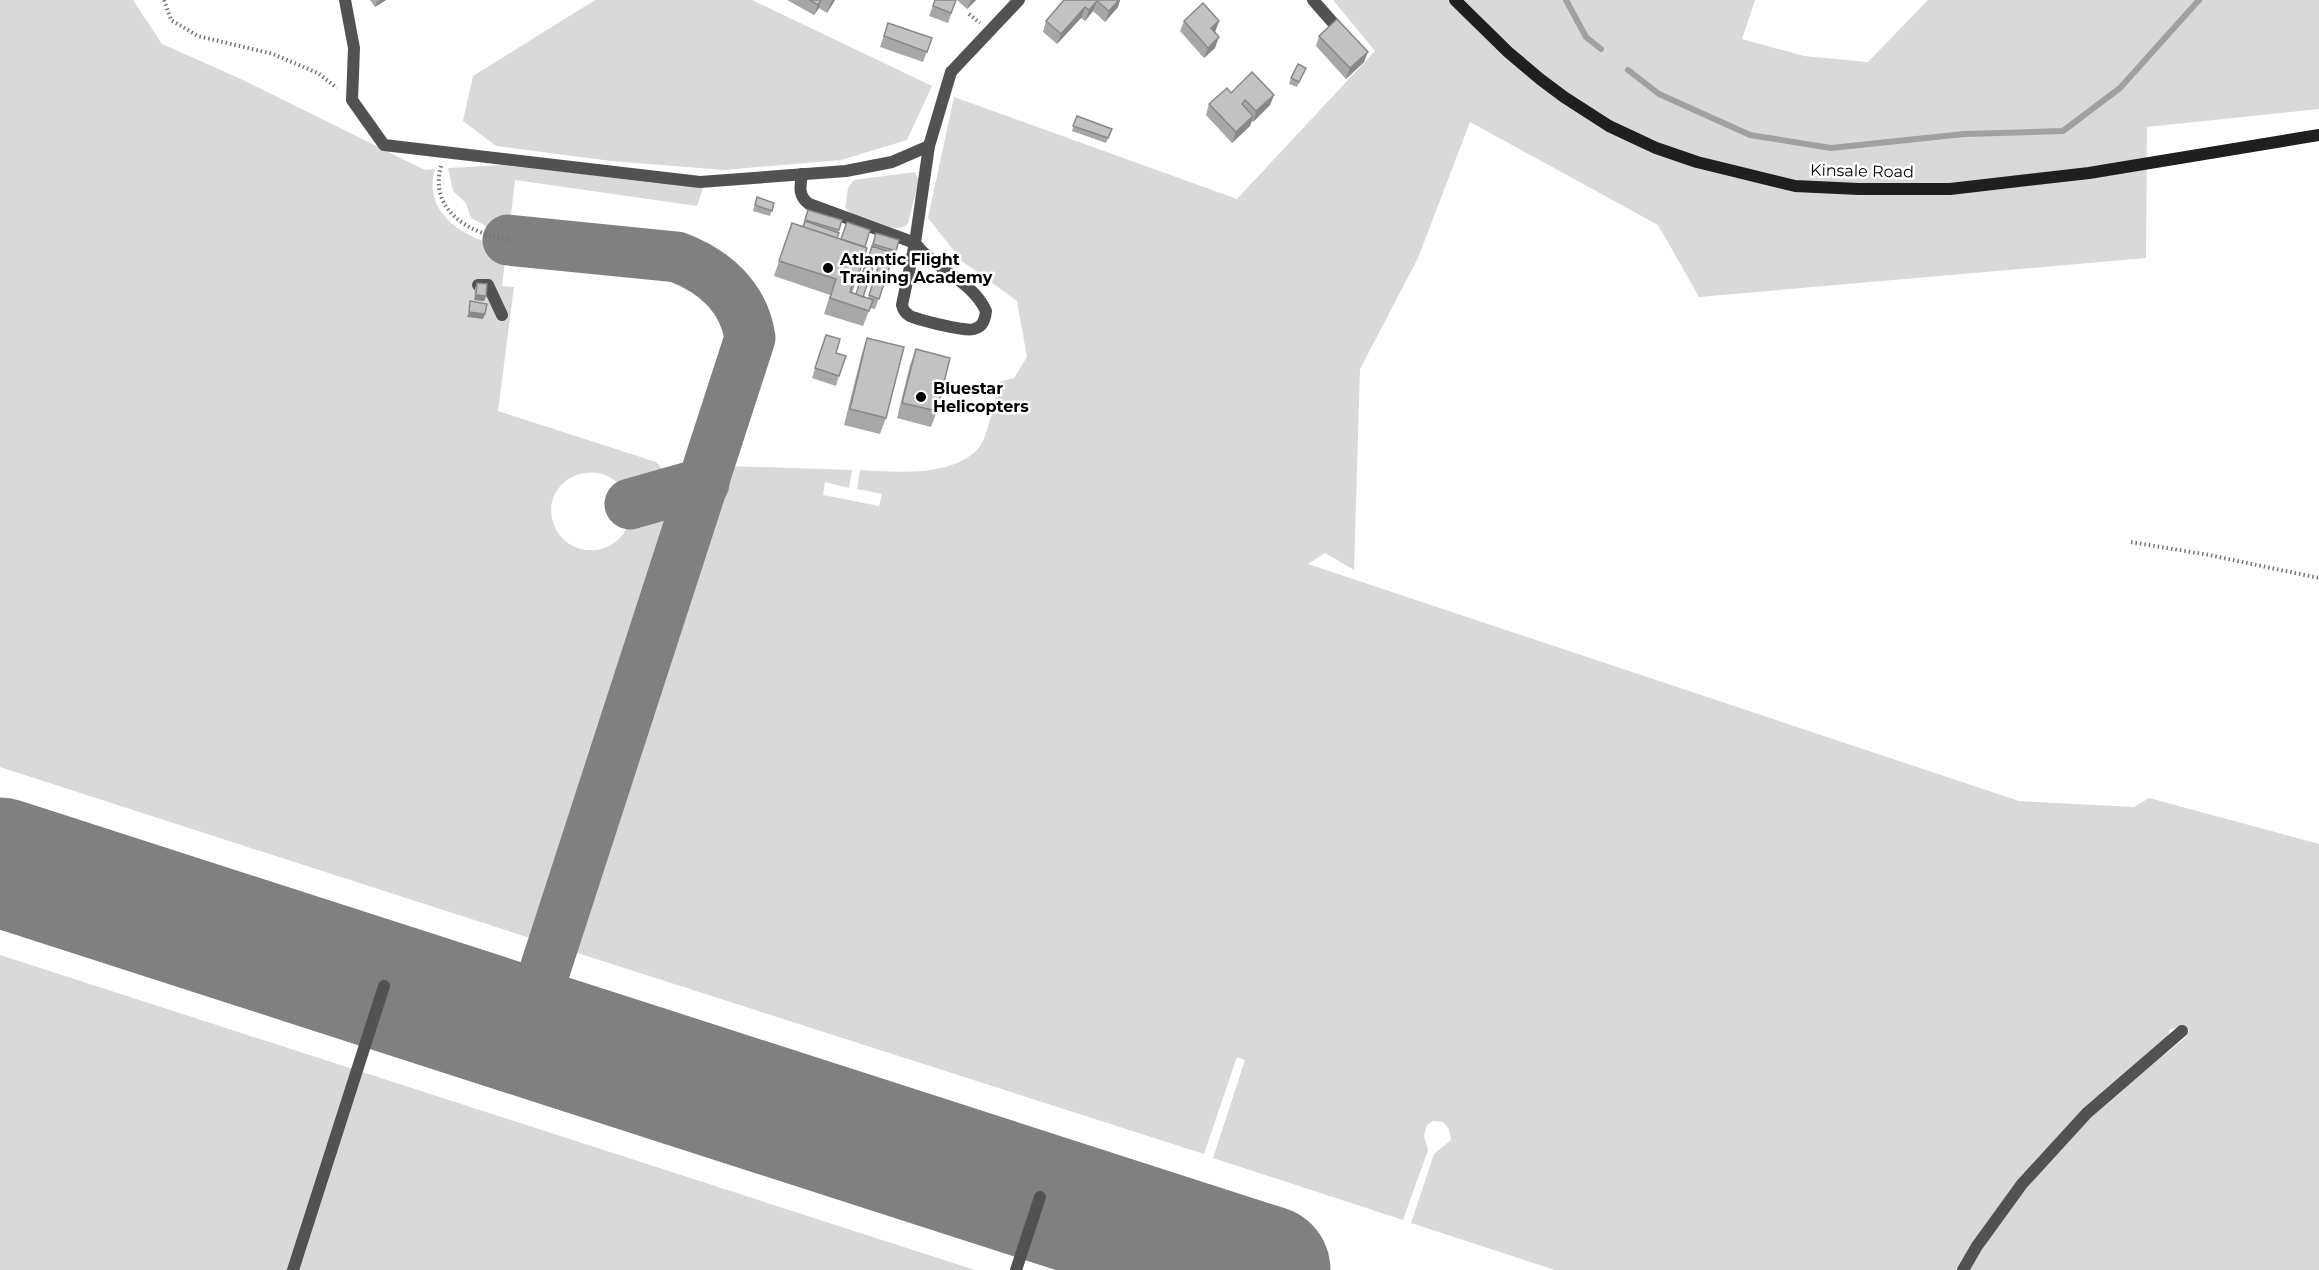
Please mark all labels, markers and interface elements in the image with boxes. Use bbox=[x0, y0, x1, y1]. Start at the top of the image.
street label: Kinsale Road bbox=[1810, 161, 1914, 181]
place label: Atlantic Flight Training Academy bbox=[839, 250, 993, 287]
marker: Atlantic Flight Training Academy bbox=[821, 261, 835, 275]
place label: Bluestar Helicopters bbox=[933, 379, 1029, 416]
marker: Bluestar Helicopters bbox=[914, 390, 928, 404]

